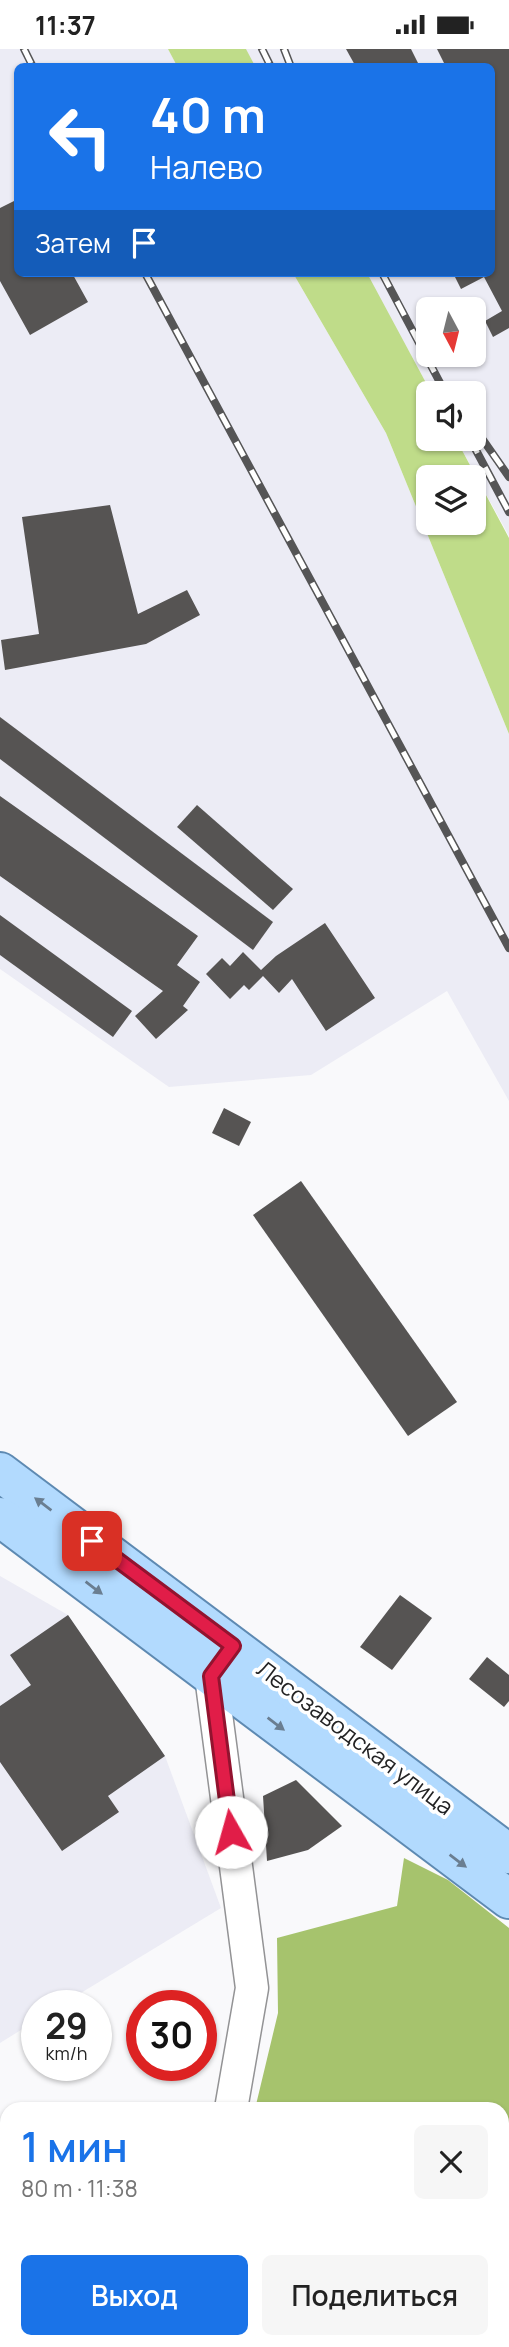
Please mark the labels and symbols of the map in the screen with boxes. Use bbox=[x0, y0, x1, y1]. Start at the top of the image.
north arrow bbox=[416, 297, 486, 367]
one-way arrow bbox=[34, 1497, 52, 1511]
pin bbox=[62, 1511, 122, 1571]
one-way arrow bbox=[85, 1581, 103, 1595]
street label: Лесозаводская улица bbox=[251, 1653, 461, 1822]
one-way arrow bbox=[267, 1717, 285, 1731]
position arrow bbox=[194, 1795, 268, 1869]
one-way arrow bbox=[449, 1853, 467, 1867]
speed limit sign: 30 bbox=[126, 1990, 217, 2081]

